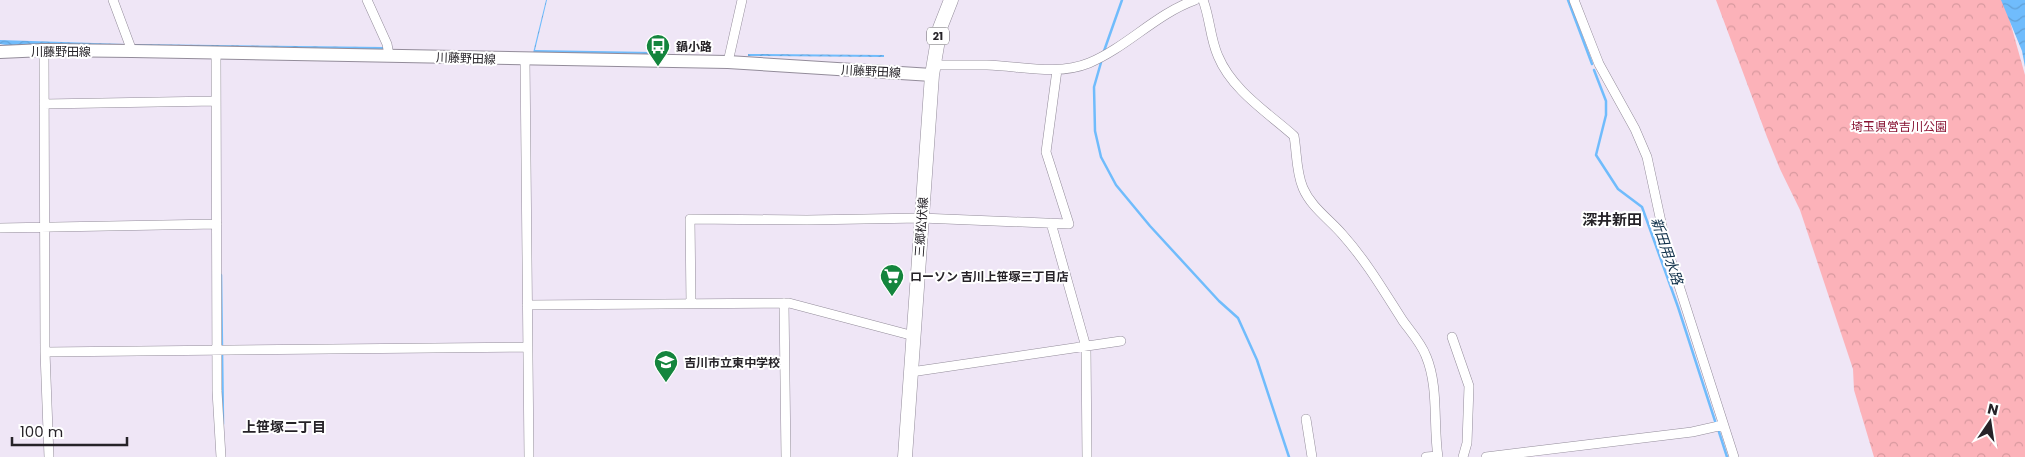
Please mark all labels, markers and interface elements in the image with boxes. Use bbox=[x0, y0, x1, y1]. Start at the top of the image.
road number: 21 bbox=[927, 28, 949, 44]
bus stop icon: 鍋小路 bbox=[645, 33, 671, 67]
place label: 鍋小路 bbox=[676, 38, 712, 55]
street label: 川藤野田線 bbox=[31, 43, 91, 60]
street label: 川藤野田線 bbox=[436, 48, 496, 68]
street label: 川藤野田線 bbox=[841, 61, 901, 81]
park label: 埼玉県営吉川公園 bbox=[1851, 118, 1947, 135]
street label: 三郷松伏線 bbox=[910, 196, 932, 258]
district label: 深井新田 bbox=[1582, 209, 1642, 230]
water label: 新田用水路 bbox=[1646, 215, 1688, 288]
supermarket icon: ローソン 吉川上笹塚三丁目店 bbox=[879, 263, 905, 297]
place label: ローソン 吉川上笹塚三丁目店 bbox=[910, 268, 1069, 285]
school or university icon: 吉川市立東中学校 bbox=[653, 349, 679, 383]
place label: 吉川市立東中学校 bbox=[684, 354, 780, 371]
north arrow bbox=[1965, 397, 2015, 447]
text: N bbox=[1986, 398, 2000, 420]
scale bar bbox=[12, 414, 128, 446]
district label: 上笹塚二丁目 bbox=[242, 417, 326, 437]
text: 100 m bbox=[20, 421, 63, 442]

